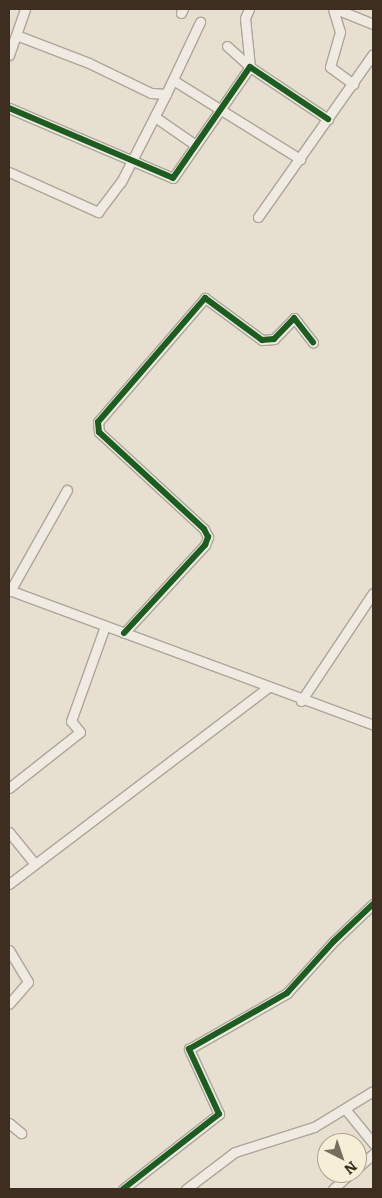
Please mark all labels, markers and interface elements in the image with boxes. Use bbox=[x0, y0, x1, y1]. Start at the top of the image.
north arrow bbox=[317, 1133, 367, 1183]
text: N bbox=[340, 1157, 362, 1180]

